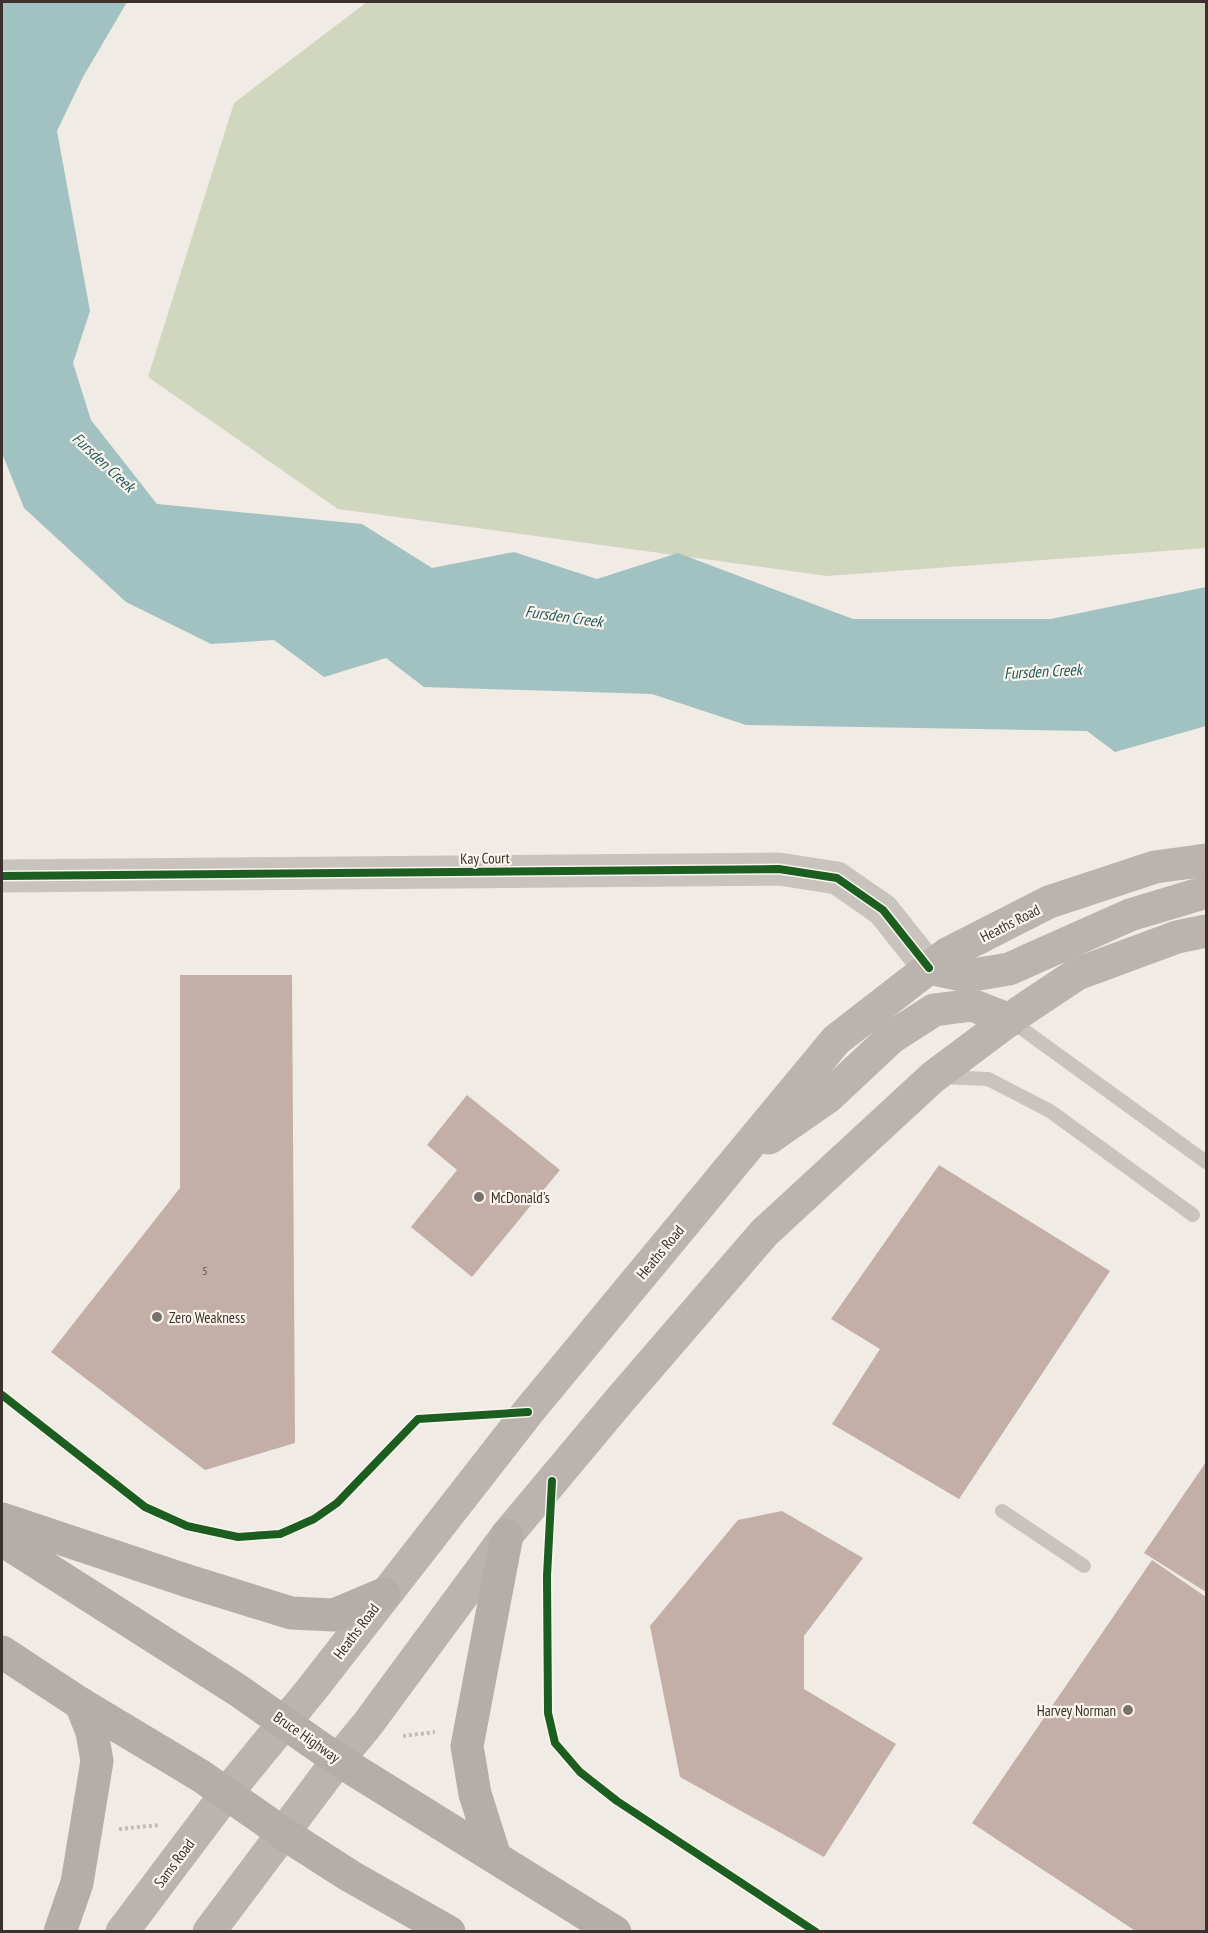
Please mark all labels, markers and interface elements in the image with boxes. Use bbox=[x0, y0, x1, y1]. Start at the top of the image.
water label: Fursden Creek bbox=[69, 428, 141, 497]
water label: Fursden Creek bbox=[524, 601, 606, 632]
water label: Fursden Creek bbox=[1003, 659, 1084, 683]
street label: Kay Court bbox=[460, 848, 510, 868]
street label: Heaths Road bbox=[977, 900, 1043, 946]
place label: McDonald's bbox=[491, 1188, 550, 1207]
marker: McDonald's bbox=[472, 1190, 486, 1204]
street label: Heaths Road bbox=[632, 1221, 688, 1283]
house number: 5 bbox=[202, 1263, 208, 1278]
place label: Zero Weakness bbox=[169, 1308, 245, 1327]
marker: Zero Weakness bbox=[150, 1310, 164, 1324]
street label: Heaths Road bbox=[329, 1599, 383, 1663]
place label: Harvey Norman bbox=[1037, 1701, 1116, 1720]
marker: Harvey Norman bbox=[1121, 1703, 1135, 1717]
street label: Bruce Highway bbox=[270, 1707, 344, 1767]
street label: Sams Road bbox=[150, 1835, 198, 1891]

